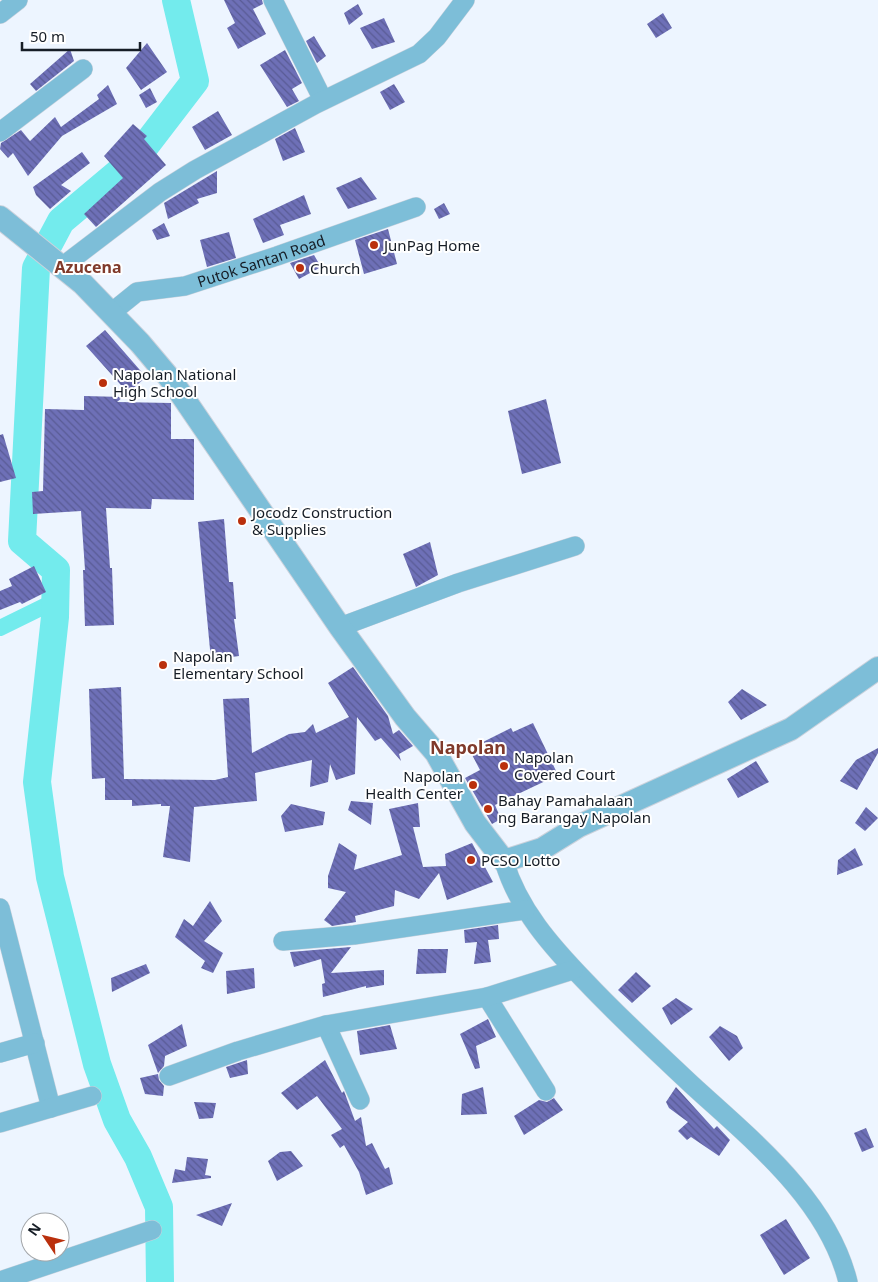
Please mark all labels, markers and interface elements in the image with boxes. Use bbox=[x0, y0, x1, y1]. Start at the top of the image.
scale bar bbox=[22, 20, 140, 52]
text: 50 m bbox=[30, 26, 65, 46]
street label: Putok Santan Road bbox=[195, 230, 328, 291]
place label: JunPag Home bbox=[382, 235, 480, 255]
marker: JunPag Home bbox=[368, 239, 380, 251]
district label: Azucena bbox=[54, 256, 122, 278]
place label: Church bbox=[310, 258, 360, 278]
marker: Church bbox=[294, 262, 306, 274]
place label: Napolan National High School bbox=[113, 364, 236, 401]
marker: Napolan National High School bbox=[97, 377, 109, 389]
place label: Jocodz Construction & Supplies bbox=[250, 502, 392, 539]
marker: Jocodz Construction & Supplies bbox=[236, 515, 248, 527]
place label: Napolan Elementary School bbox=[173, 646, 304, 683]
marker: Napolan Elementary School bbox=[157, 659, 169, 671]
district label: Napolan bbox=[430, 735, 506, 759]
place label: Napolan Covered Court bbox=[514, 747, 616, 784]
marker: Napolan Covered Court bbox=[498, 760, 510, 772]
place label: Napolan Health Center bbox=[365, 766, 463, 803]
marker: Napolan Health Center bbox=[467, 779, 479, 791]
place label: Bahay Pamahalaan ng Barangay Napolan bbox=[498, 790, 651, 827]
marker: Bahay Pamahalaan ng Barangay Napolan bbox=[482, 803, 494, 815]
place label: PCSO Lotto bbox=[481, 850, 560, 870]
marker: PCSO Lotto bbox=[465, 854, 477, 866]
north arrow bbox=[20, 1212, 70, 1262]
text: N bbox=[23, 1219, 45, 1239]

